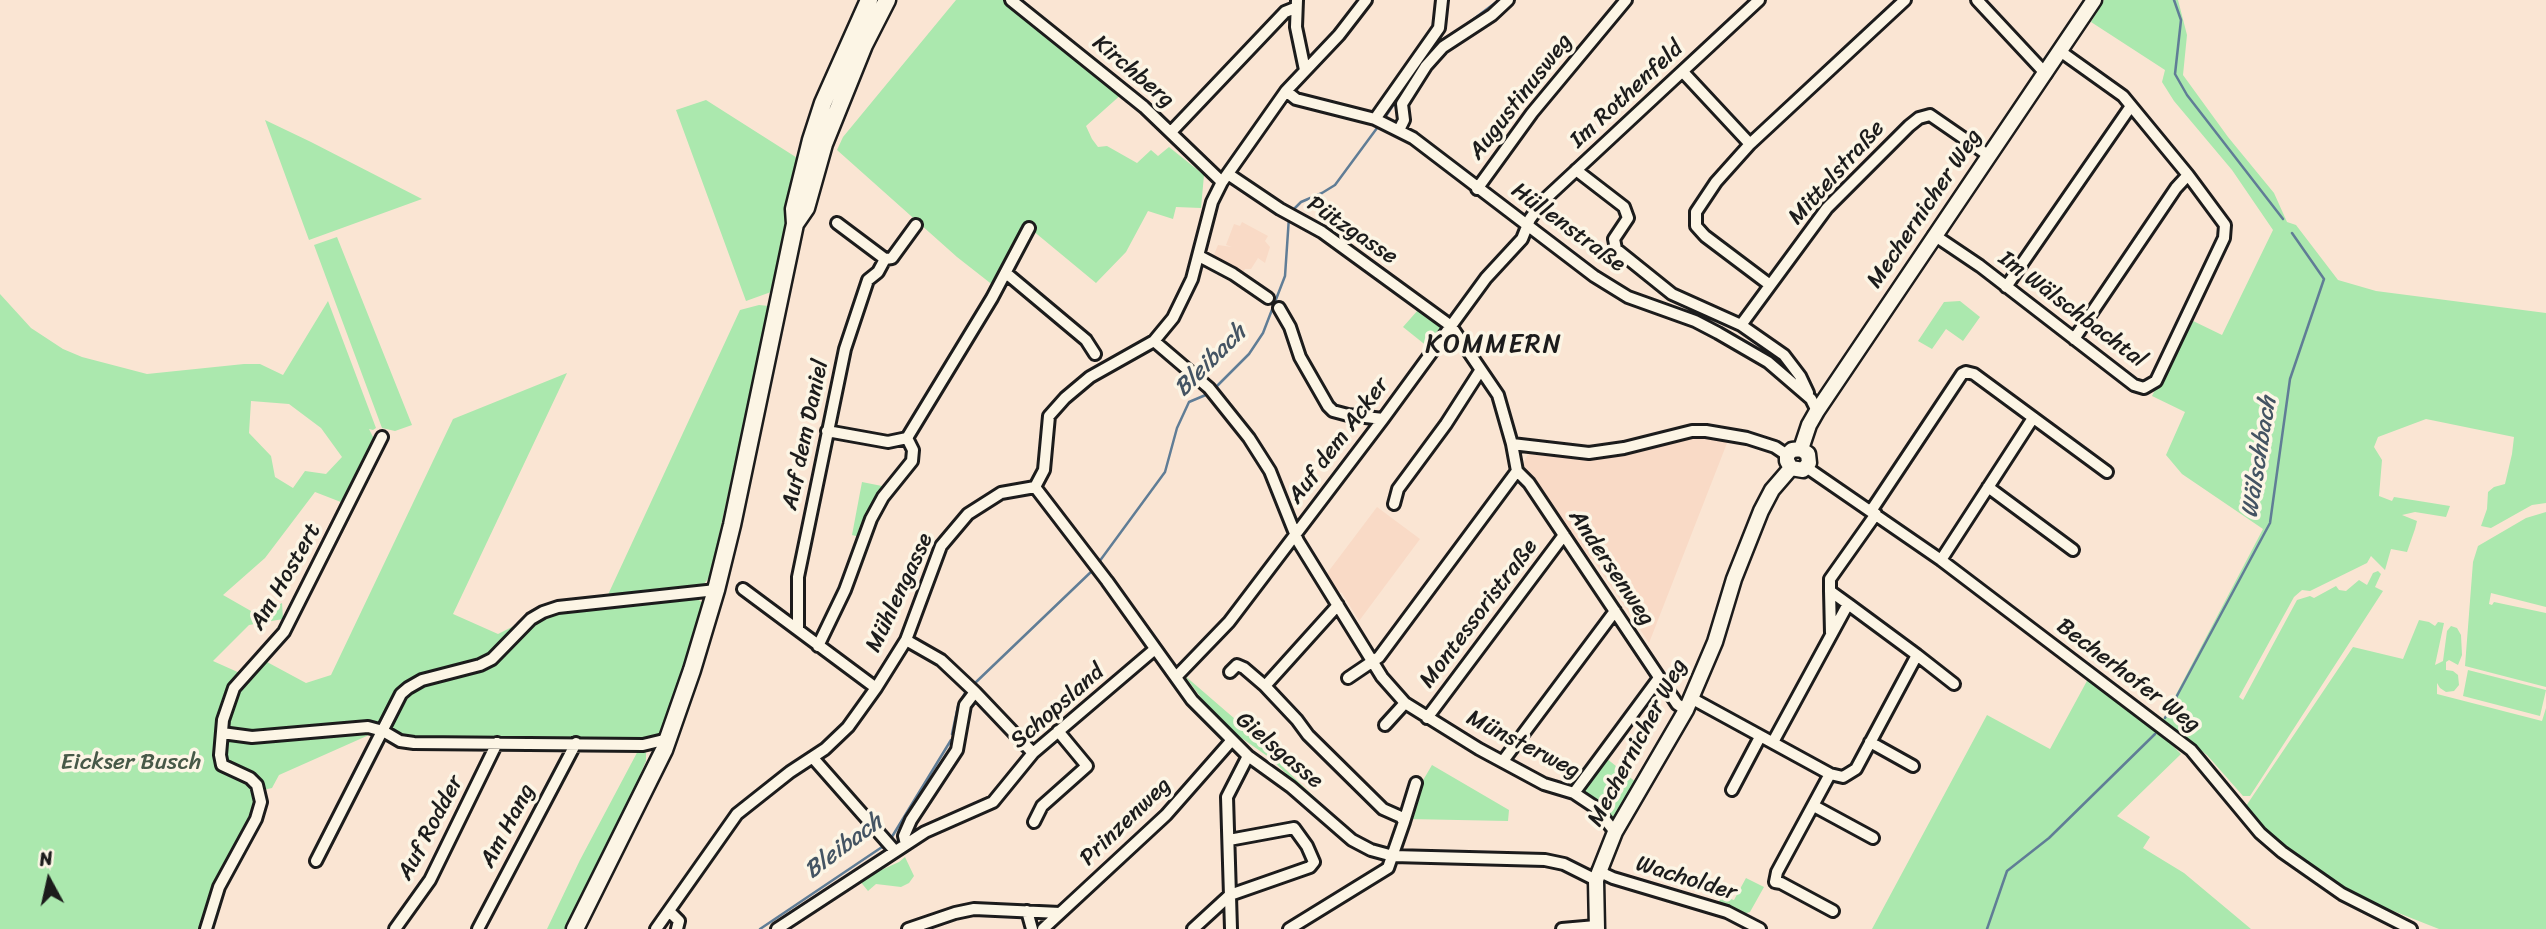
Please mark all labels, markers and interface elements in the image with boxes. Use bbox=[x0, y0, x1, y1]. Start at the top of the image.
street label: Augustinusweg bbox=[1463, 29, 1579, 165]
street label: Kirchberg bbox=[1086, 30, 1180, 114]
street label: Im Rothenfeld bbox=[1565, 36, 1689, 154]
street label: Mittelstraße bbox=[1783, 115, 1891, 231]
street label: Mechernicher Weg bbox=[1862, 124, 1988, 294]
street label: Hüllenstraße bbox=[1505, 177, 1631, 279]
street label: Pützgasse bbox=[1301, 191, 1403, 271]
street label: Im Wälschbachtal bbox=[1993, 245, 2151, 375]
water label: Bleibach bbox=[1169, 319, 1253, 403]
district label: KOMMERN bbox=[1426, 329, 1562, 361]
street label: Auf dem Daniel bbox=[777, 357, 835, 513]
street label: Auf dem Acker bbox=[1282, 372, 1396, 510]
water label: Wälschbach bbox=[2236, 394, 2284, 520]
street label: Andersenweg bbox=[1562, 505, 1660, 631]
street label: Am Hostert bbox=[244, 519, 328, 635]
street label: Mühlengasse bbox=[860, 529, 940, 657]
street label: Montessoristraße bbox=[1414, 534, 1544, 694]
street label: Becherhofer Weg bbox=[2051, 613, 2205, 739]
street label: Mechernicher Weg bbox=[1582, 654, 1694, 832]
street label: Schopsland bbox=[1006, 659, 1110, 755]
street label: Münsterweg bbox=[1462, 705, 1584, 785]
street label: Gielsgasse bbox=[1230, 706, 1328, 796]
park label: Eickser Busch bbox=[61, 749, 201, 777]
street label: Auf Rodder bbox=[392, 771, 470, 885]
street label: Prinzenweg bbox=[1075, 772, 1177, 872]
street label: Am Hang bbox=[475, 780, 541, 872]
water label: Bleibach bbox=[799, 808, 889, 886]
text: N bbox=[37, 841, 55, 876]
north arrow bbox=[14, 845, 84, 915]
street label: Wacholder bbox=[1632, 851, 1740, 907]

